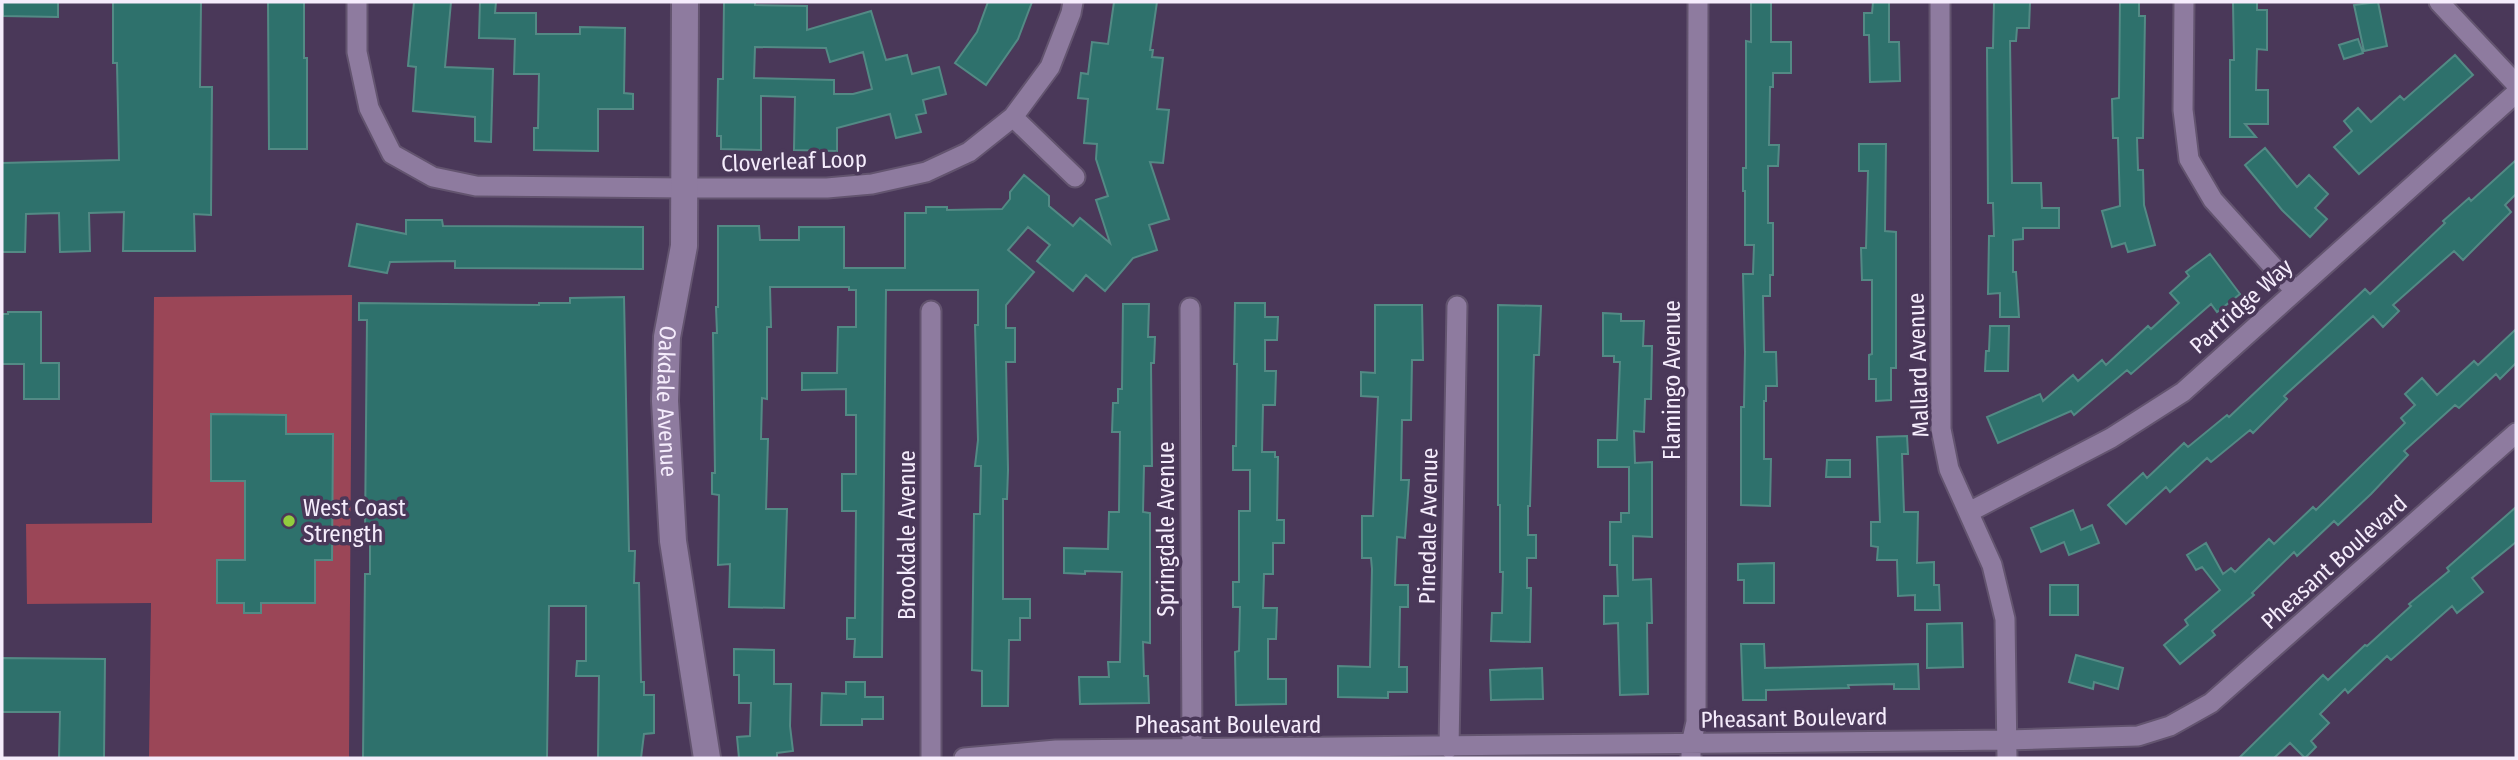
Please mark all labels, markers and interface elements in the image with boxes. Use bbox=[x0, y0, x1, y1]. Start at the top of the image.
street label: Cloverleaf Loop bbox=[721, 144, 867, 178]
street label: Partridge Way bbox=[2184, 252, 2299, 359]
street label: Mallard Avenue bbox=[1901, 292, 1935, 438]
street label: Flamingo Avenue bbox=[1658, 300, 1686, 460]
street label: Oakdale Avenue bbox=[651, 323, 683, 478]
street label: Springdale Avenue bbox=[1152, 441, 1180, 617]
street label: Pinedale Avenue bbox=[1413, 448, 1443, 604]
street label: Brookdale Avenue bbox=[893, 450, 921, 620]
street label: Pheasant Boulevard bbox=[2255, 489, 2413, 635]
place label: West Coast Strength bbox=[303, 494, 406, 548]
marker: West Coast Strength bbox=[281, 513, 297, 529]
street label: Pheasant Boulevard bbox=[1700, 702, 1888, 734]
street label: Pheasant Boulevard bbox=[1135, 711, 1321, 739]

